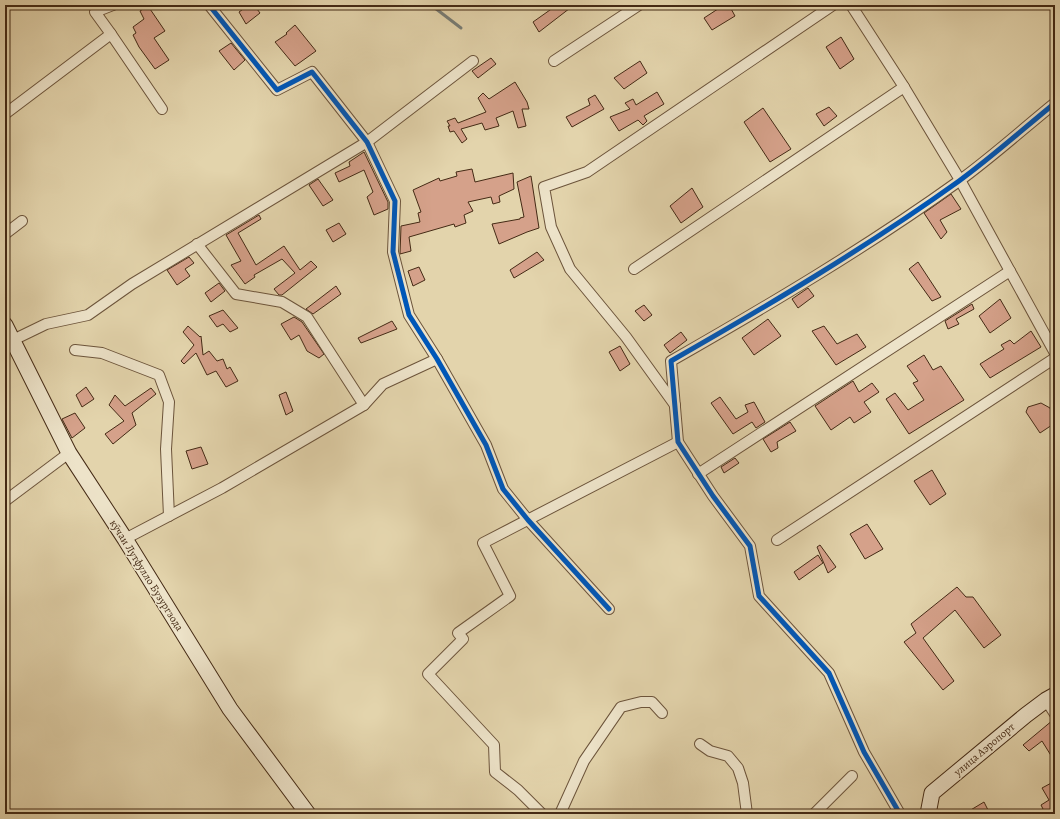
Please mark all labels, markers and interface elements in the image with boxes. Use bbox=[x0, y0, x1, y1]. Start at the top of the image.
street label: кӯчаи Лутфулло Бузургзода bbox=[106, 517, 188, 635]
street label: улица Аэропорт bbox=[950, 719, 1018, 780]

